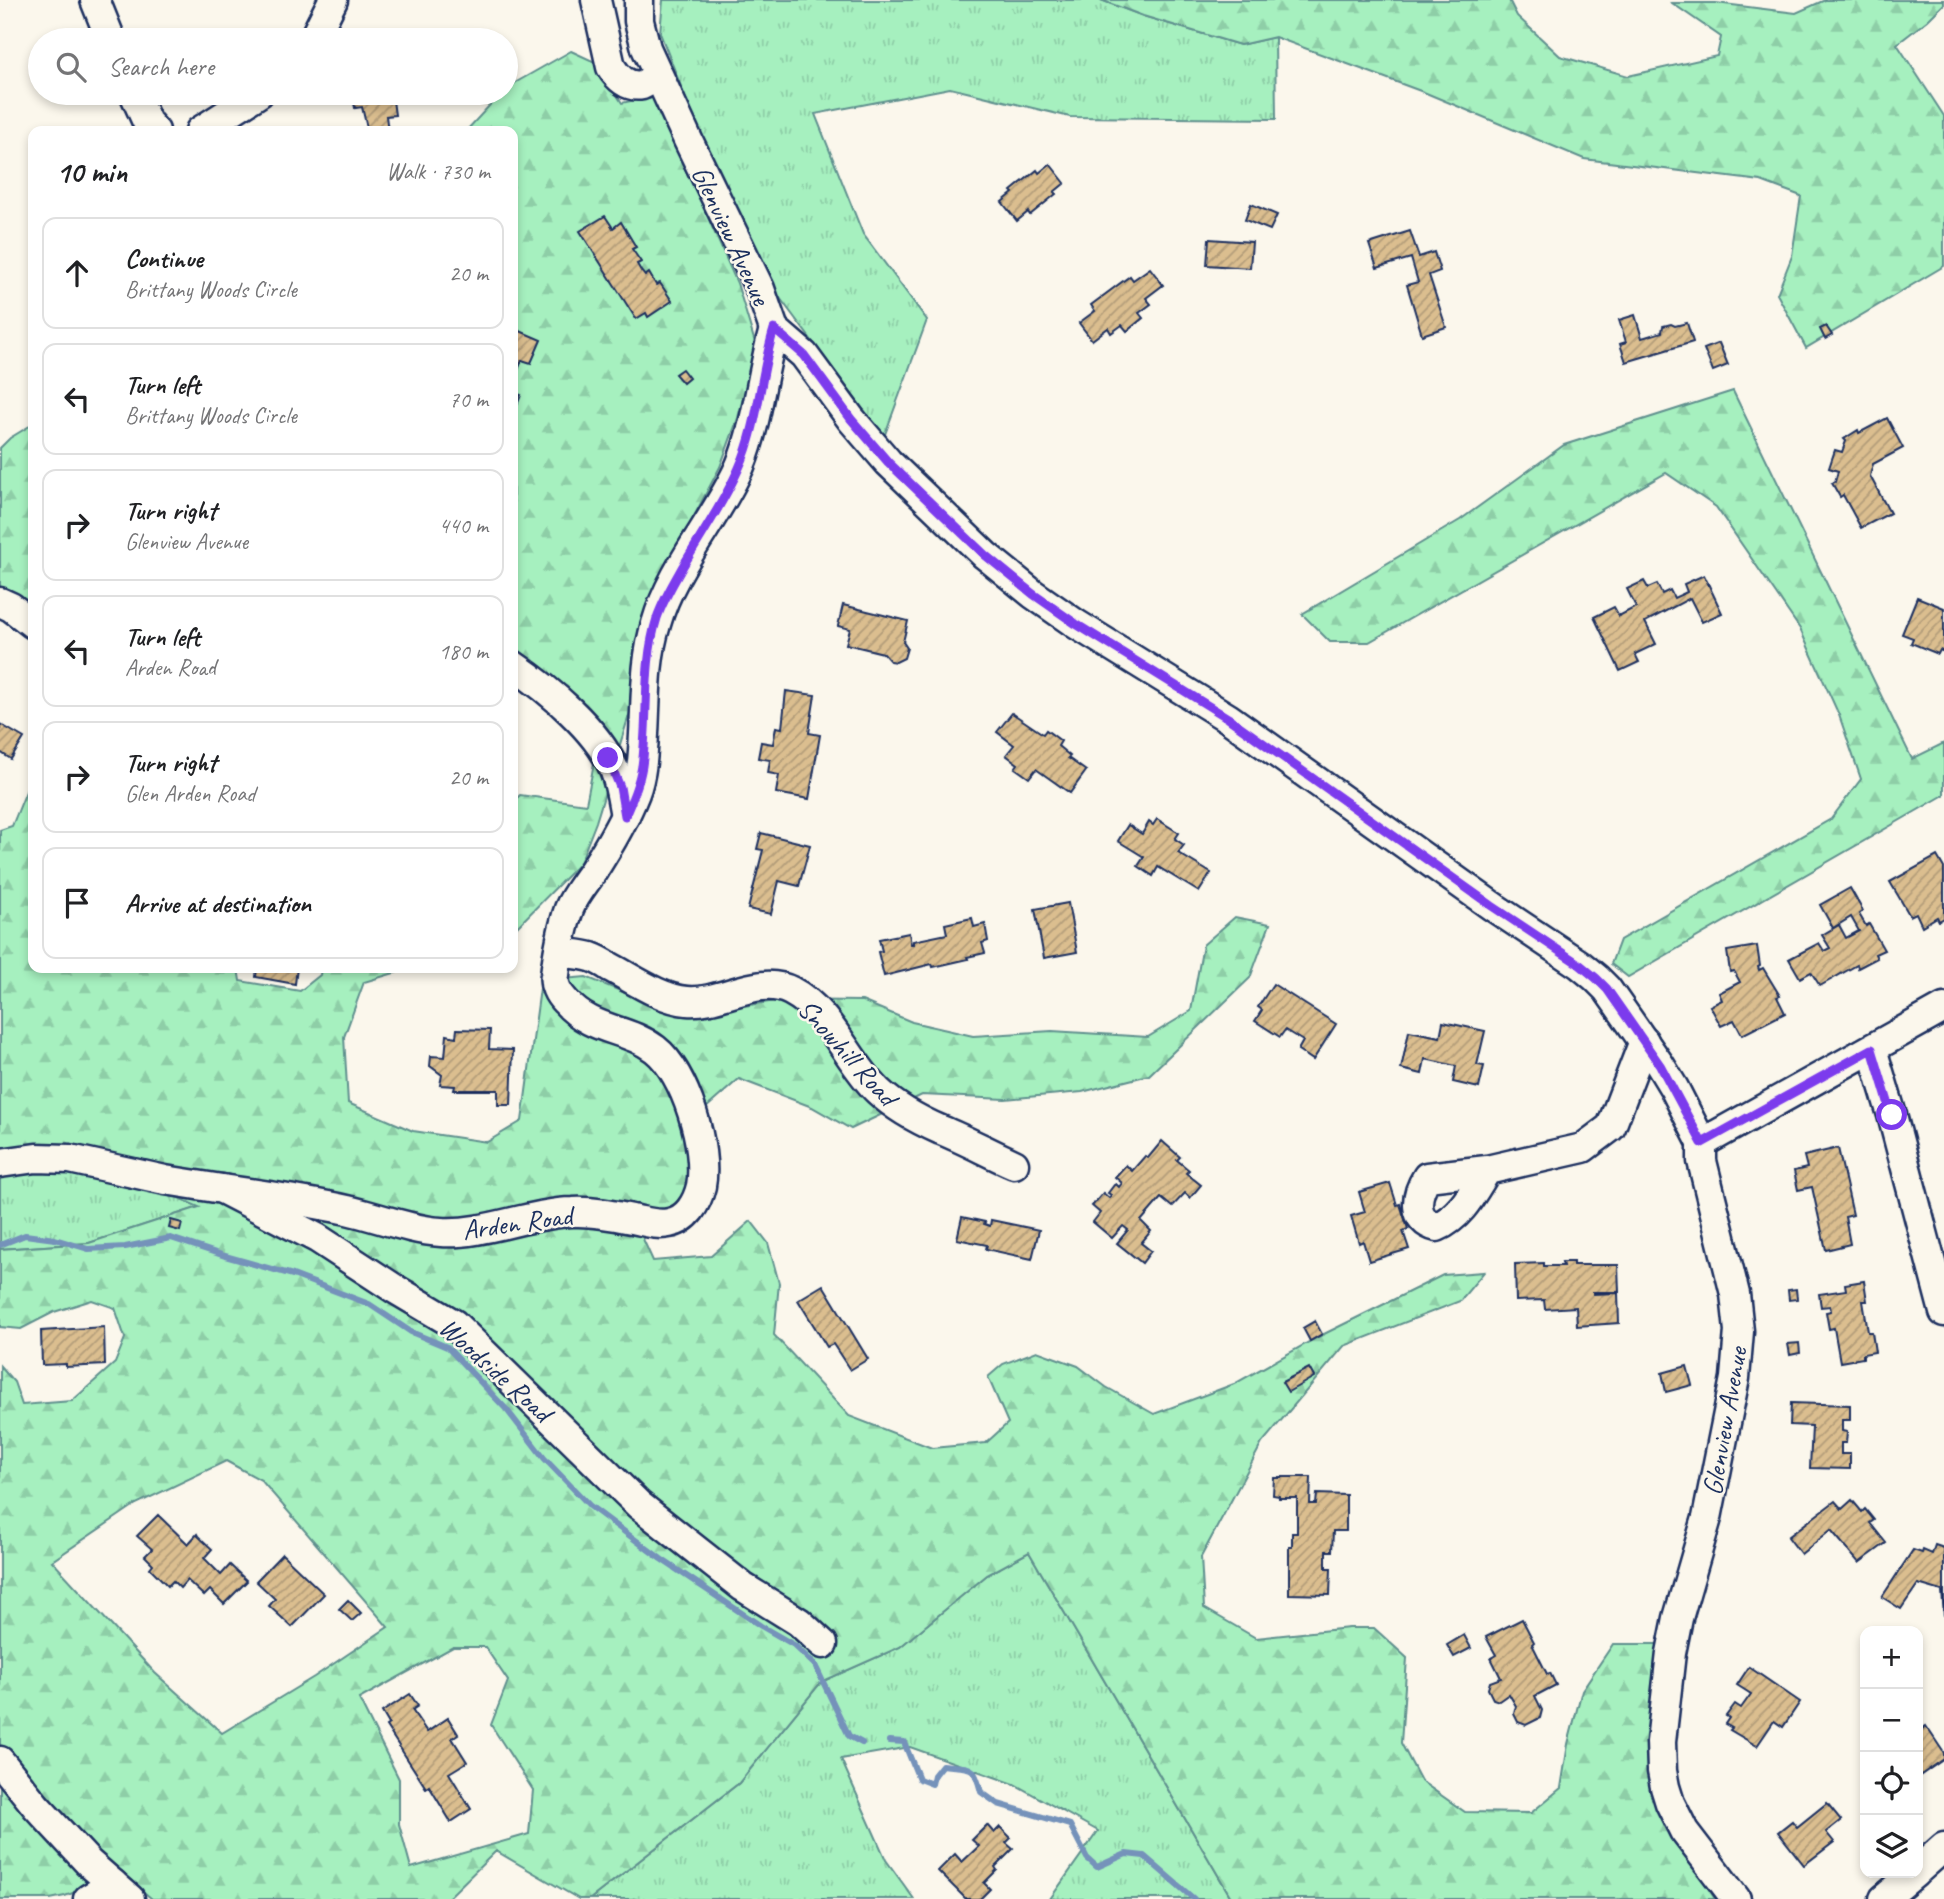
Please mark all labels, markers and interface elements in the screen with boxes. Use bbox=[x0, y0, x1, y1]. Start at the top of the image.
search box bbox=[28, 28, 518, 105]
icon: search bbox=[52, 48, 90, 86]
text: Search here bbox=[108, 50, 214, 83]
text: 10 min bbox=[56, 153, 127, 191]
text: Walk · 730 m bbox=[386, 157, 490, 186]
street label: Glenview Avenue bbox=[684, 160, 780, 312]
text: Continue bbox=[125, 242, 203, 275]
icon: ahead bbox=[58, 254, 96, 292]
text: 20 m bbox=[449, 259, 488, 288]
text: Brittany Woods Circle bbox=[125, 275, 297, 304]
text: Turn left bbox=[125, 368, 200, 401]
icon: left bbox=[58, 380, 96, 418]
text: 70 m bbox=[449, 385, 488, 414]
text: Brittany Woods Circle bbox=[125, 401, 297, 430]
text: Turn right bbox=[125, 494, 216, 527]
icon: right bbox=[58, 506, 96, 544]
text: 440 m bbox=[439, 511, 488, 540]
text: Glenview Avenue bbox=[125, 527, 248, 556]
text: Turn left bbox=[125, 620, 200, 653]
icon: left bbox=[58, 632, 96, 670]
text: 180 m bbox=[439, 637, 488, 666]
text: Arden Road bbox=[125, 653, 216, 682]
route end bbox=[592, 742, 623, 773]
text: Turn right bbox=[125, 746, 216, 779]
icon: right bbox=[58, 758, 96, 796]
text: 20 m bbox=[449, 763, 488, 792]
text: Glen Arden Road bbox=[125, 779, 255, 808]
icon: arrive bbox=[58, 884, 96, 922]
text: Arrive at destination bbox=[125, 887, 311, 920]
street label: Snowhill Road bbox=[790, 992, 907, 1116]
route start bbox=[1876, 1099, 1907, 1130]
street label: Arden Road bbox=[460, 1197, 578, 1248]
street label: Woodside Road bbox=[432, 1310, 562, 1432]
street label: Glenview Avenue bbox=[1694, 1342, 1755, 1498]
map controls bbox=[1860, 1626, 1923, 1878]
button: + bbox=[1860, 1626, 1923, 1689]
button: − bbox=[1860, 1689, 1923, 1752]
button: locate bbox=[1860, 1752, 1923, 1815]
button: layers bbox=[1860, 1815, 1923, 1878]

